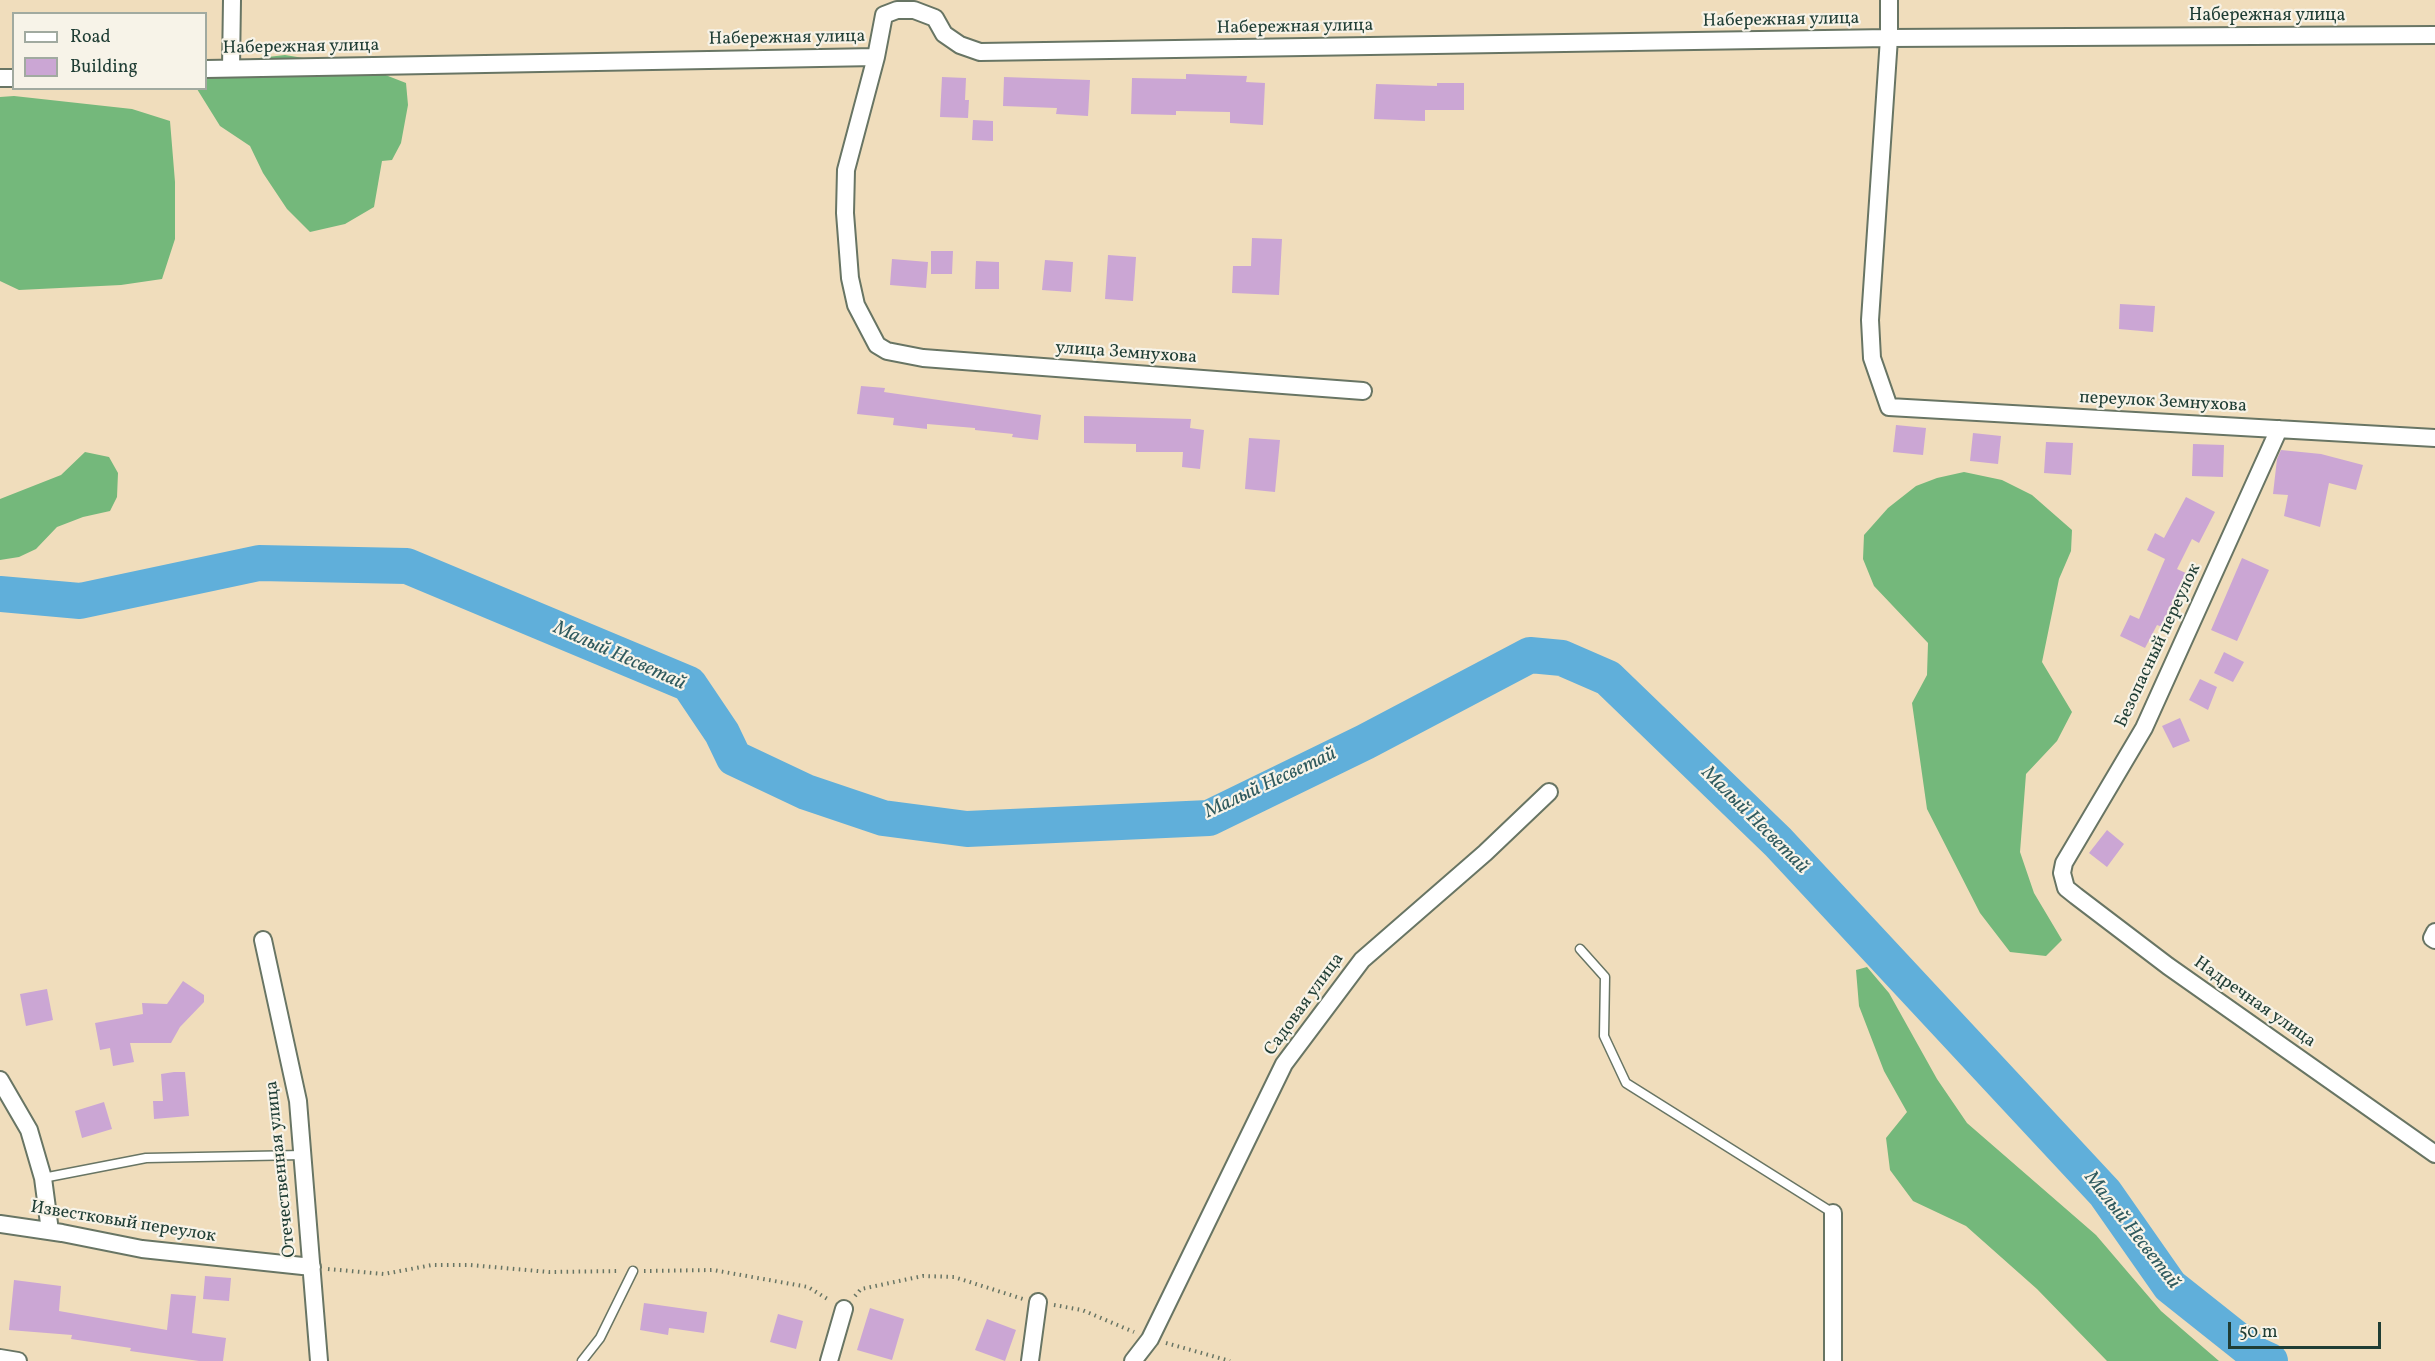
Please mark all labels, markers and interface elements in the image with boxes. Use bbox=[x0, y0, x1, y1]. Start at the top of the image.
street label: Набережная улица bbox=[2189, 6, 2345, 28]
street label: Набережная улица bbox=[1702, 9, 1860, 33]
legend bbox=[12, 12, 207, 90]
street label: Набережная улица bbox=[1216, 16, 1374, 40]
text: Road bbox=[70, 25, 111, 50]
street label: Набережная улица bbox=[708, 27, 866, 51]
street label: Набережная улица bbox=[222, 36, 380, 60]
text: Building bbox=[70, 55, 138, 80]
street label: улица Земнухова bbox=[1054, 338, 1198, 370]
street label: переулок Земнухова bbox=[2079, 388, 2247, 418]
street label: Безопасный переулок bbox=[2111, 561, 2207, 731]
water label: Малый Несветай bbox=[549, 617, 689, 697]
water label: Малый Несветай bbox=[1201, 743, 1341, 825]
water label: Малый Несветай bbox=[1695, 762, 1813, 880]
street label: Садовая улица bbox=[1261, 949, 1349, 1061]
street label: Надречная улица bbox=[2189, 953, 2319, 1053]
street label: Отечественная улица bbox=[262, 1079, 302, 1259]
water label: Малый Несветай bbox=[2078, 1167, 2184, 1295]
street label: Известковый переулок bbox=[29, 1198, 217, 1248]
scale bar bbox=[2231, 1310, 2384, 1348]
text: 50 m bbox=[2239, 1320, 2278, 1345]

